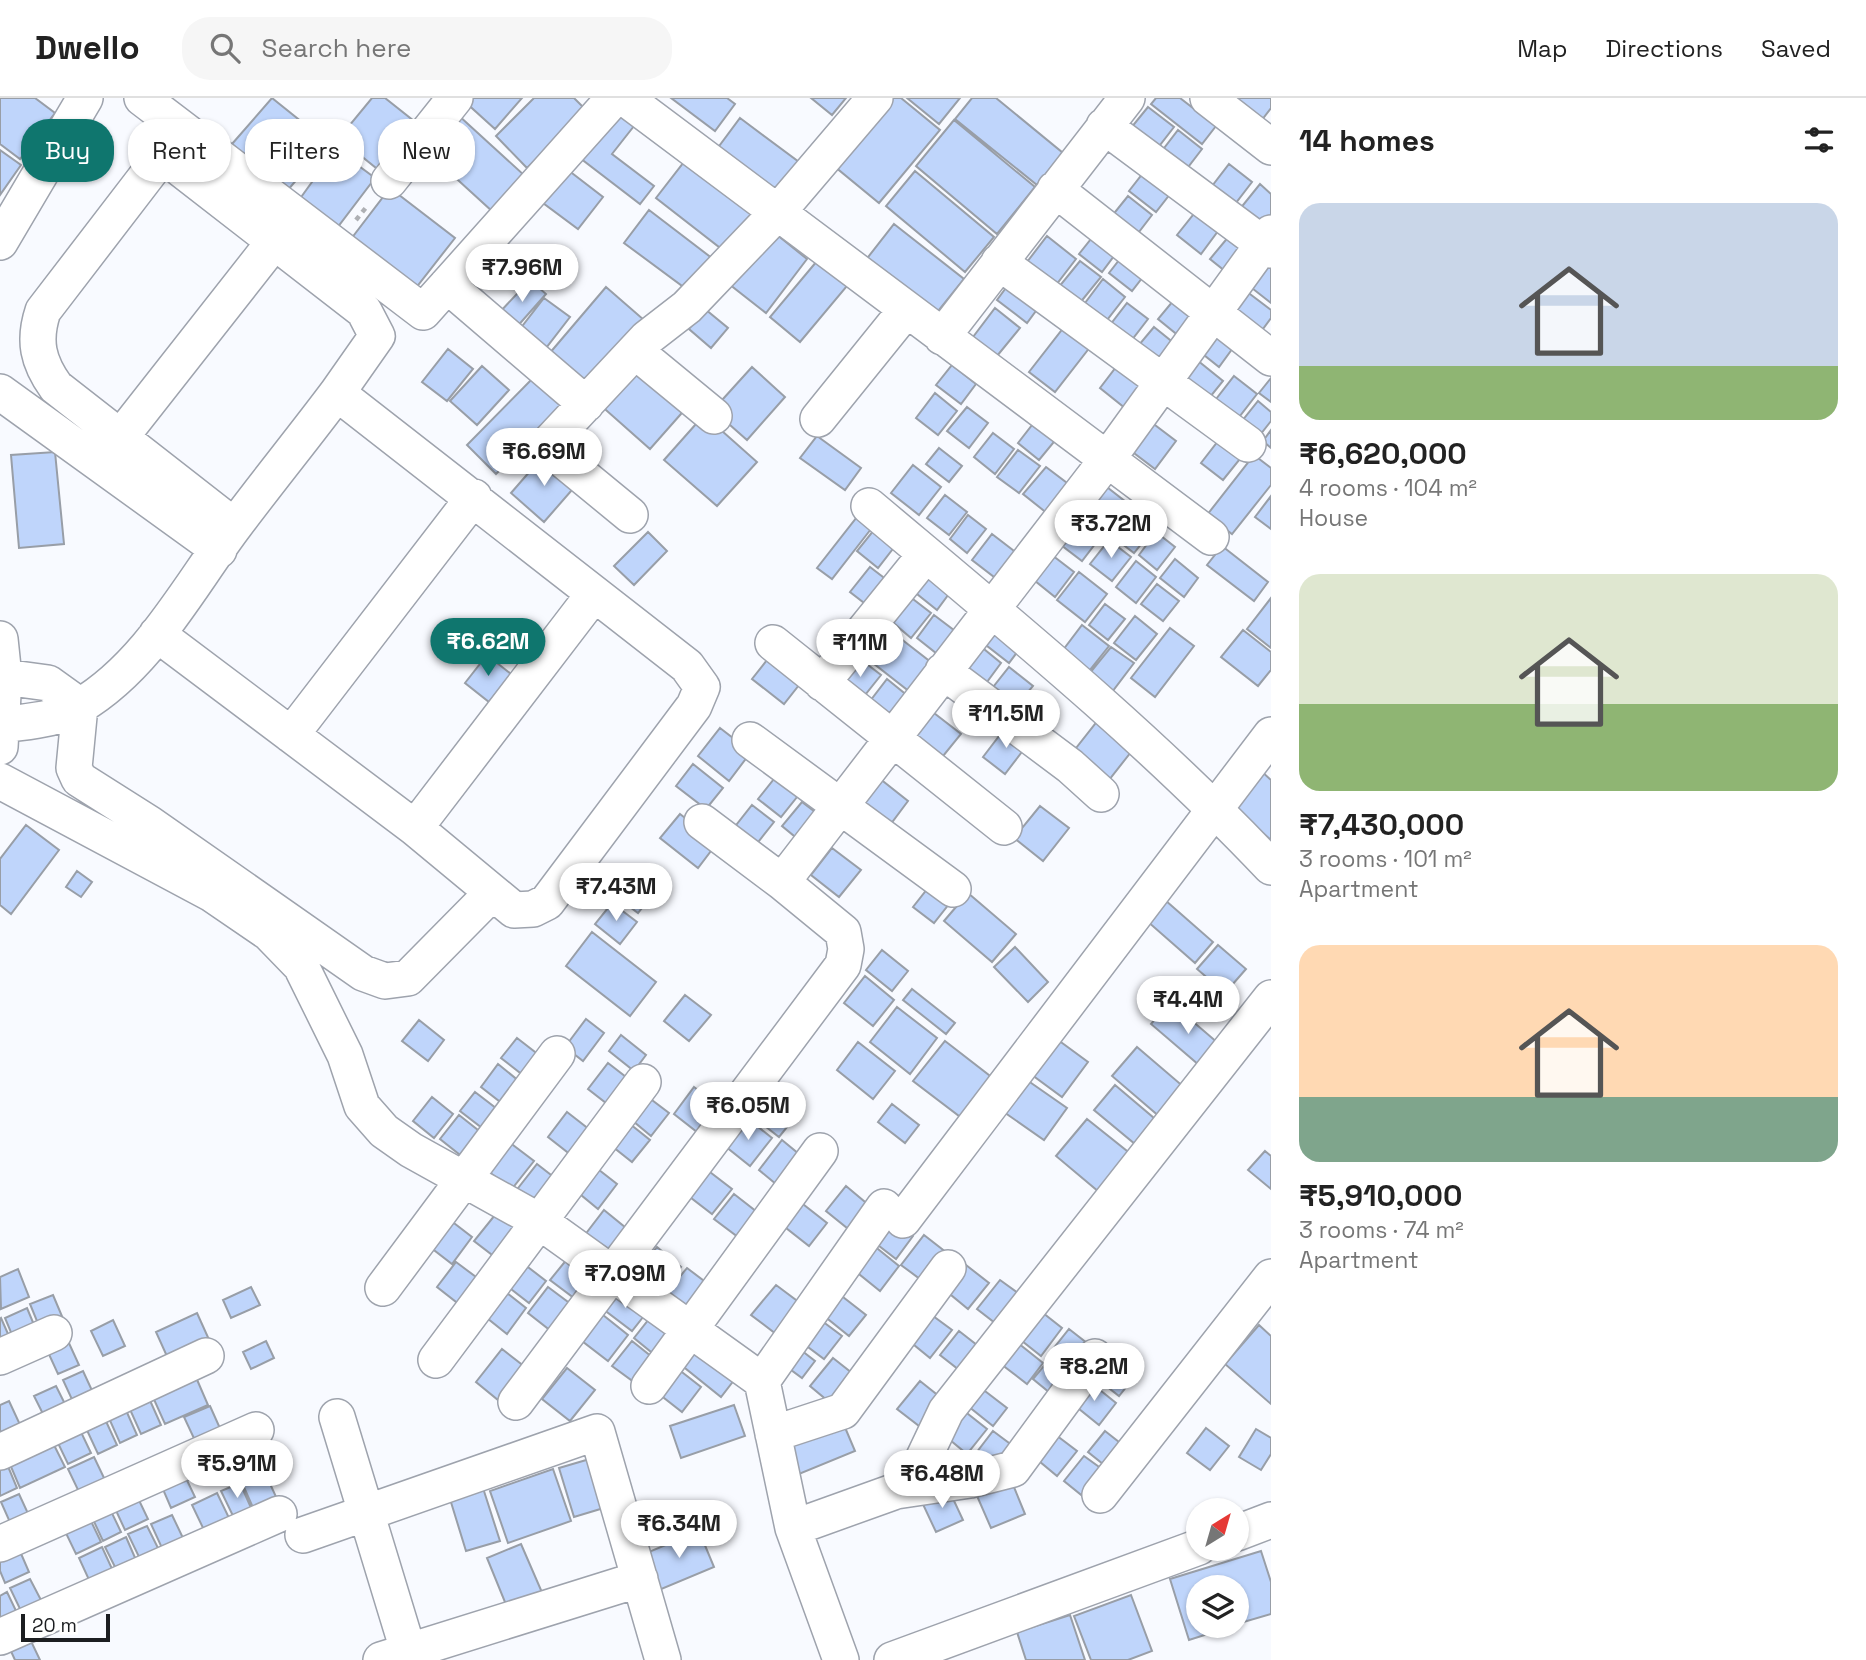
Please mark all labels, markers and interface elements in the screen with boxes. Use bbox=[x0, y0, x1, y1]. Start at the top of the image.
search box bbox=[182, 17, 672, 80]
text: Dwello bbox=[35, 27, 140, 69]
icon: search bbox=[206, 29, 244, 67]
text: Search here bbox=[262, 31, 411, 65]
text: Map bbox=[1517, 33, 1567, 64]
text: Directions bbox=[1605, 33, 1723, 64]
text: Saved bbox=[1761, 33, 1831, 64]
chip: Buy bbox=[21, 119, 114, 182]
chip: Rent bbox=[128, 119, 231, 182]
chip: Filters bbox=[245, 119, 364, 182]
chip: New bbox=[378, 119, 475, 182]
text: 14 homes bbox=[1299, 121, 1435, 160]
icon: filters bbox=[1800, 121, 1838, 159]
pin: ₹7.96M bbox=[465, 244, 579, 304]
icon: home bbox=[1506, 248, 1632, 374]
text: ₹7.96M bbox=[481, 252, 563, 282]
pin: ₹6.69M bbox=[487, 428, 601, 488]
text: ₹6,620,000 bbox=[1299, 434, 1467, 473]
text: ₹6.69M bbox=[502, 436, 586, 466]
text: 4 rooms · 104 m² bbox=[1299, 473, 1477, 503]
pin: ₹3.72M bbox=[1054, 500, 1168, 560]
text: House bbox=[1299, 503, 1368, 533]
text: ₹3.72M bbox=[1071, 508, 1151, 538]
pin: ₹6.62M bbox=[431, 618, 545, 678]
icon: home bbox=[1506, 619, 1632, 745]
pin: ₹11M bbox=[819, 620, 901, 679]
text: ₹6.62M bbox=[446, 626, 530, 656]
text: ₹11M bbox=[832, 627, 888, 657]
pin: ₹11.5M bbox=[949, 690, 1063, 750]
text: ₹11.5M bbox=[968, 698, 1044, 728]
text: ₹7,430,000 bbox=[1299, 805, 1464, 844]
text: 3 rooms · 101 m² bbox=[1299, 844, 1472, 874]
pin: ₹7.43M bbox=[559, 864, 673, 923]
text: ₹7.43M bbox=[575, 871, 657, 901]
text: Apartment bbox=[1299, 874, 1419, 904]
pin: ₹4.4M bbox=[1139, 976, 1237, 1036]
text: ₹4.4M bbox=[1153, 984, 1223, 1014]
icon: home bbox=[1506, 990, 1632, 1116]
pin: ₹6.05M bbox=[691, 1082, 805, 1142]
text: ₹6.05M bbox=[706, 1090, 790, 1120]
text: ₹5,910,000 bbox=[1299, 1176, 1462, 1215]
text: 3 rooms · 74 m² bbox=[1299, 1215, 1464, 1245]
text: Apartment bbox=[1299, 1245, 1419, 1275]
pin: ₹7.09M bbox=[568, 1250, 682, 1310]
text: ₹7.09M bbox=[584, 1258, 666, 1288]
pin: ₹8.2M bbox=[1045, 1344, 1143, 1403]
text: ₹8.2M bbox=[1060, 1351, 1128, 1381]
pin: ₹5.91M bbox=[180, 1440, 294, 1500]
text: ₹5.91M bbox=[197, 1448, 277, 1478]
pin: ₹6.48M bbox=[885, 1450, 999, 1510]
text: ₹6.48M bbox=[900, 1458, 984, 1488]
north arrow bbox=[1186, 1498, 1250, 1561]
map controls bbox=[1186, 1498, 1249, 1638]
pin: ₹6.34M bbox=[622, 1500, 736, 1560]
text: ₹6.34M bbox=[637, 1508, 721, 1538]
button: layers bbox=[1186, 1575, 1249, 1638]
scale bar bbox=[21, 1611, 110, 1643]
text: 20 m bbox=[32, 1613, 77, 1638]

